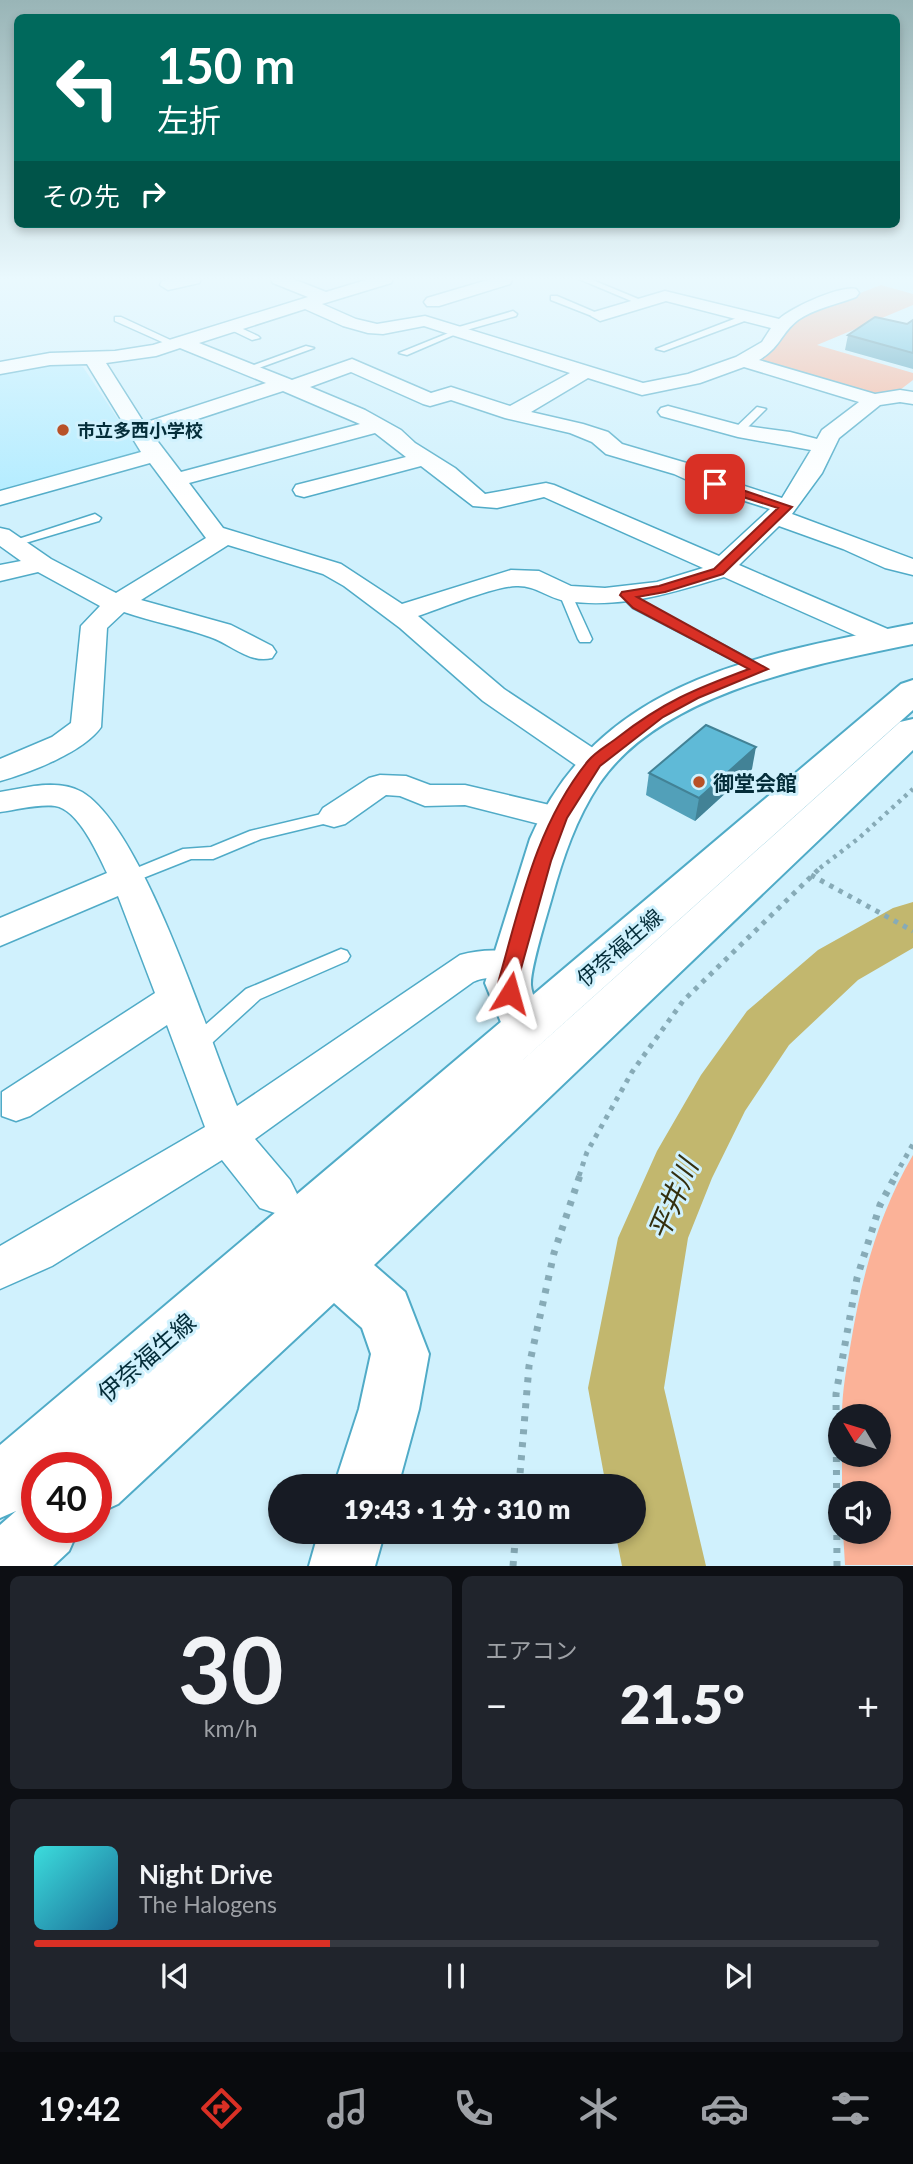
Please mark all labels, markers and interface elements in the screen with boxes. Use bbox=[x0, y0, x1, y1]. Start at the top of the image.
text: 150 m bbox=[157, 36, 295, 94]
icon: left bbox=[42, 42, 133, 133]
text: 左折 bbox=[157, 100, 221, 139]
icon: right bbox=[134, 175, 172, 213]
text: その先 bbox=[42, 180, 120, 212]
place label: 市立多西小学校 bbox=[77, 419, 203, 441]
marker: 市立多西小学校 bbox=[55, 422, 71, 438]
pin bbox=[685, 454, 745, 514]
icon: arrive bbox=[696, 465, 734, 503]
place label: 御堂会館 bbox=[713, 770, 797, 795]
marker: 御堂会館 bbox=[691, 774, 707, 790]
street label: 伊奈福生線 bbox=[571, 903, 667, 991]
position arrow bbox=[473, 956, 547, 1030]
water label: 平井川 bbox=[640, 1151, 705, 1244]
street label: 伊奈福生線 bbox=[91, 1307, 201, 1407]
north arrow bbox=[828, 1404, 891, 1466]
map controls bbox=[828, 1404, 891, 1544]
speed limit sign: 40 bbox=[21, 1452, 112, 1543]
button: sound bbox=[828, 1481, 891, 1544]
text: 19:43 · 1 分 · 310 m bbox=[344, 1493, 570, 1525]
text: 30 bbox=[178, 1614, 284, 1723]
text: エアコン bbox=[486, 1636, 578, 1664]
text: 21.5° bbox=[620, 1673, 745, 1735]
text: − bbox=[486, 1682, 508, 1728]
text: + bbox=[857, 1682, 879, 1728]
text: km/h bbox=[204, 1714, 258, 1742]
text: Night Drive bbox=[139, 1858, 273, 1890]
text: The Halogens bbox=[139, 1890, 277, 1918]
icon: previous bbox=[156, 1957, 194, 1995]
icon: pause bbox=[437, 1957, 475, 1995]
icon: next bbox=[719, 1957, 757, 1995]
icon: directions bbox=[197, 2084, 246, 2133]
icon: music bbox=[323, 2084, 372, 2133]
icon: phone bbox=[449, 2084, 498, 2133]
icon: climate bbox=[574, 2084, 623, 2133]
icon: car bbox=[700, 2084, 749, 2133]
icon: filters bbox=[826, 2084, 875, 2133]
text: 19:42 bbox=[38, 2089, 121, 2128]

